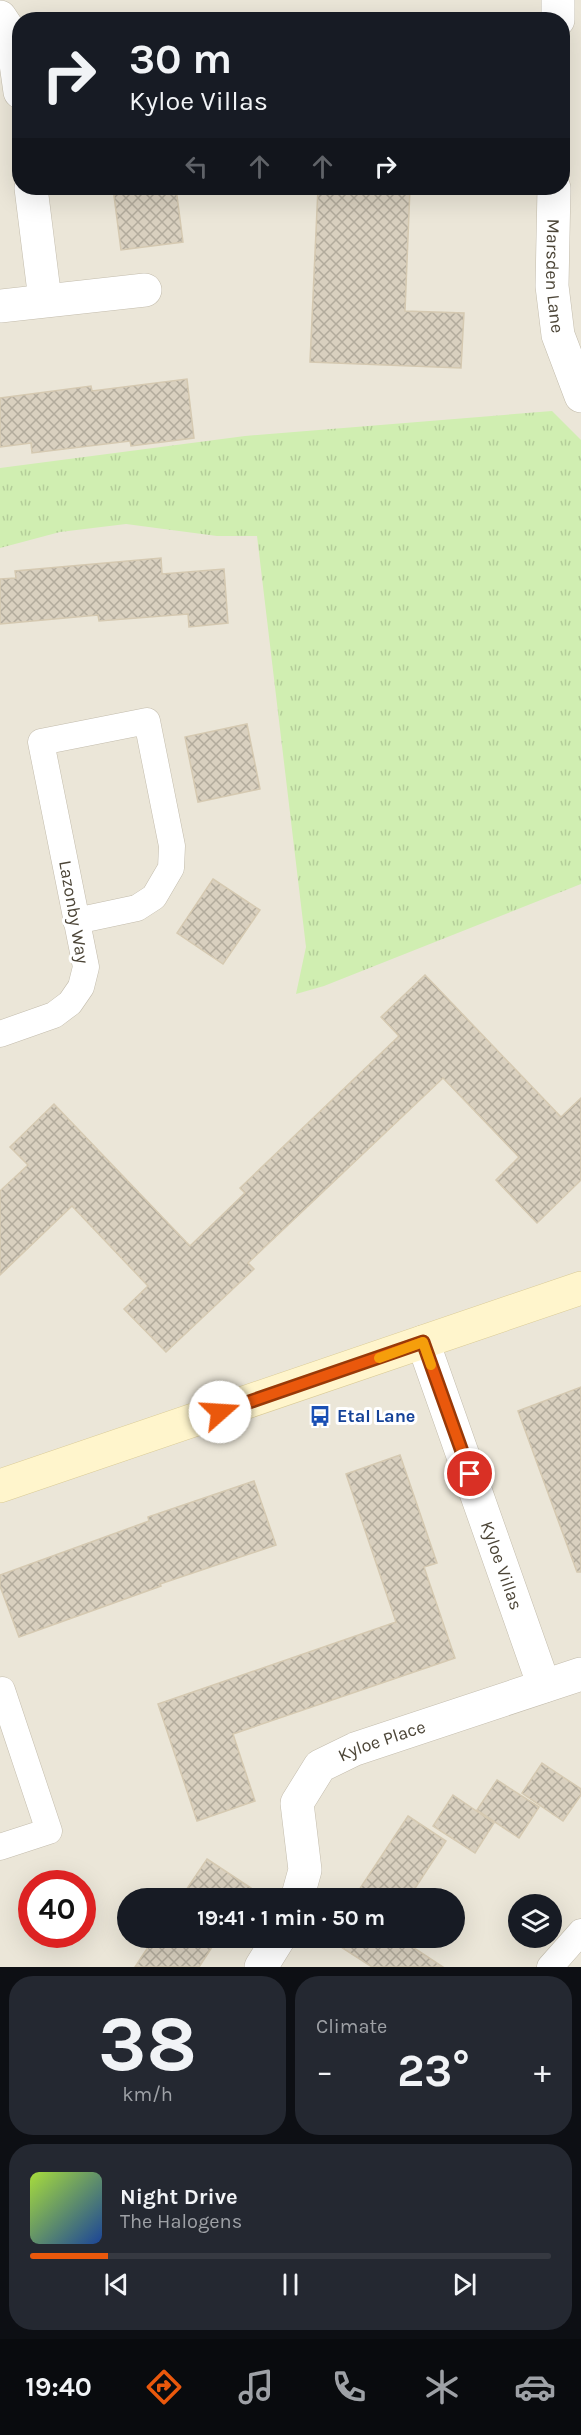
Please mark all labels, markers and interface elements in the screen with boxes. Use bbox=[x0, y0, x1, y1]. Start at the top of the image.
text: 30 m bbox=[129, 34, 232, 84]
icon: right bbox=[30, 36, 108, 114]
text: Kyloe Villas bbox=[129, 85, 268, 117]
icon: left bbox=[180, 150, 213, 183]
icon: ahead bbox=[243, 150, 276, 183]
icon: ahead bbox=[306, 150, 339, 183]
icon: right bbox=[369, 150, 402, 183]
street label: Marsden Lane bbox=[541, 218, 569, 334]
street label: Lazonby Way bbox=[54, 859, 94, 966]
position arrow bbox=[188, 1380, 252, 1444]
bus stop icon: Etal Lane bbox=[308, 1404, 332, 1428]
place label: Etal Lane bbox=[337, 1405, 415, 1427]
pin bbox=[444, 1448, 495, 1499]
icon: arrive bbox=[453, 1457, 486, 1490]
street label: Kyloe Villas bbox=[476, 1518, 527, 1613]
street label: Kyloe Place bbox=[334, 1715, 428, 1767]
speed limit sign: 40 bbox=[18, 1870, 96, 1948]
map controls bbox=[508, 1894, 562, 1948]
button: layers bbox=[508, 1894, 562, 1948]
text: 19:41 · 1 min · 50 m bbox=[197, 1905, 385, 1931]
text: 38 bbox=[98, 1998, 197, 2090]
text: Climate bbox=[316, 2015, 387, 2038]
text: 23° bbox=[397, 2045, 470, 2097]
text: − bbox=[316, 2052, 333, 2090]
text: + bbox=[534, 2052, 551, 2090]
text: km/h bbox=[122, 2083, 173, 2106]
text: Night Drive bbox=[120, 2184, 238, 2210]
text: The Halogens bbox=[120, 2210, 242, 2233]
icon: previous bbox=[100, 2268, 133, 2301]
icon: pause bbox=[274, 2268, 307, 2301]
icon: next bbox=[448, 2268, 481, 2301]
icon: directions bbox=[143, 2366, 185, 2408]
icon: music bbox=[235, 2366, 277, 2408]
icon: phone bbox=[328, 2366, 370, 2408]
icon: climate bbox=[421, 2366, 463, 2408]
icon: car bbox=[514, 2366, 556, 2408]
text: 19:40 bbox=[25, 2371, 92, 2403]

